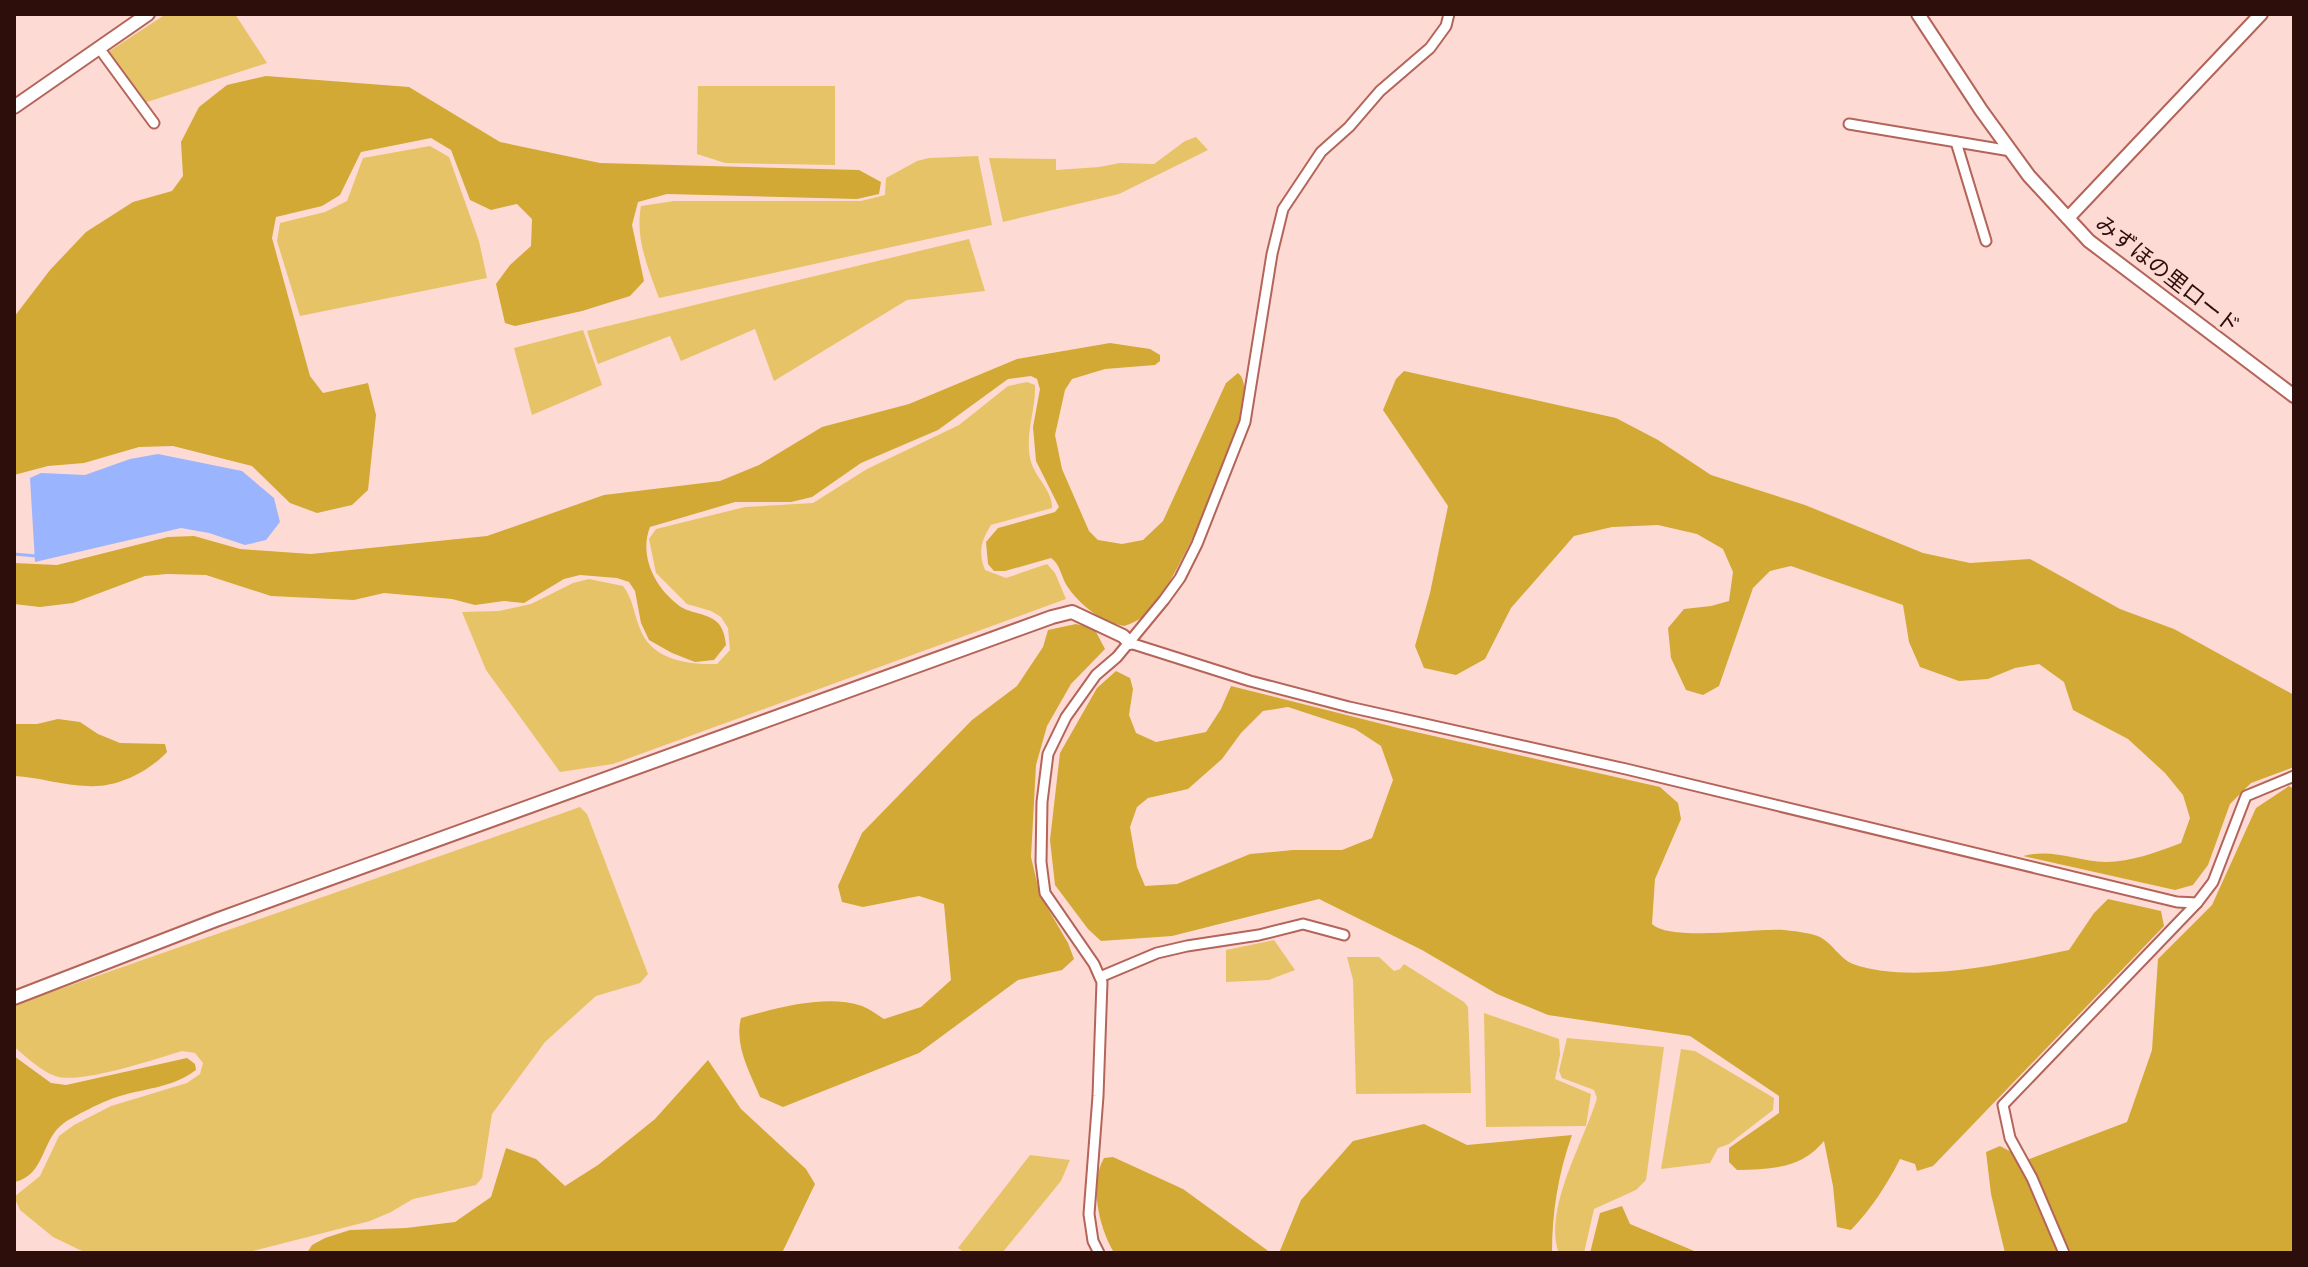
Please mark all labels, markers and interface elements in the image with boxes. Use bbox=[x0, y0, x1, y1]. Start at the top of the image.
street label: みずほの里ロード bbox=[2091, 210, 2245, 338]

